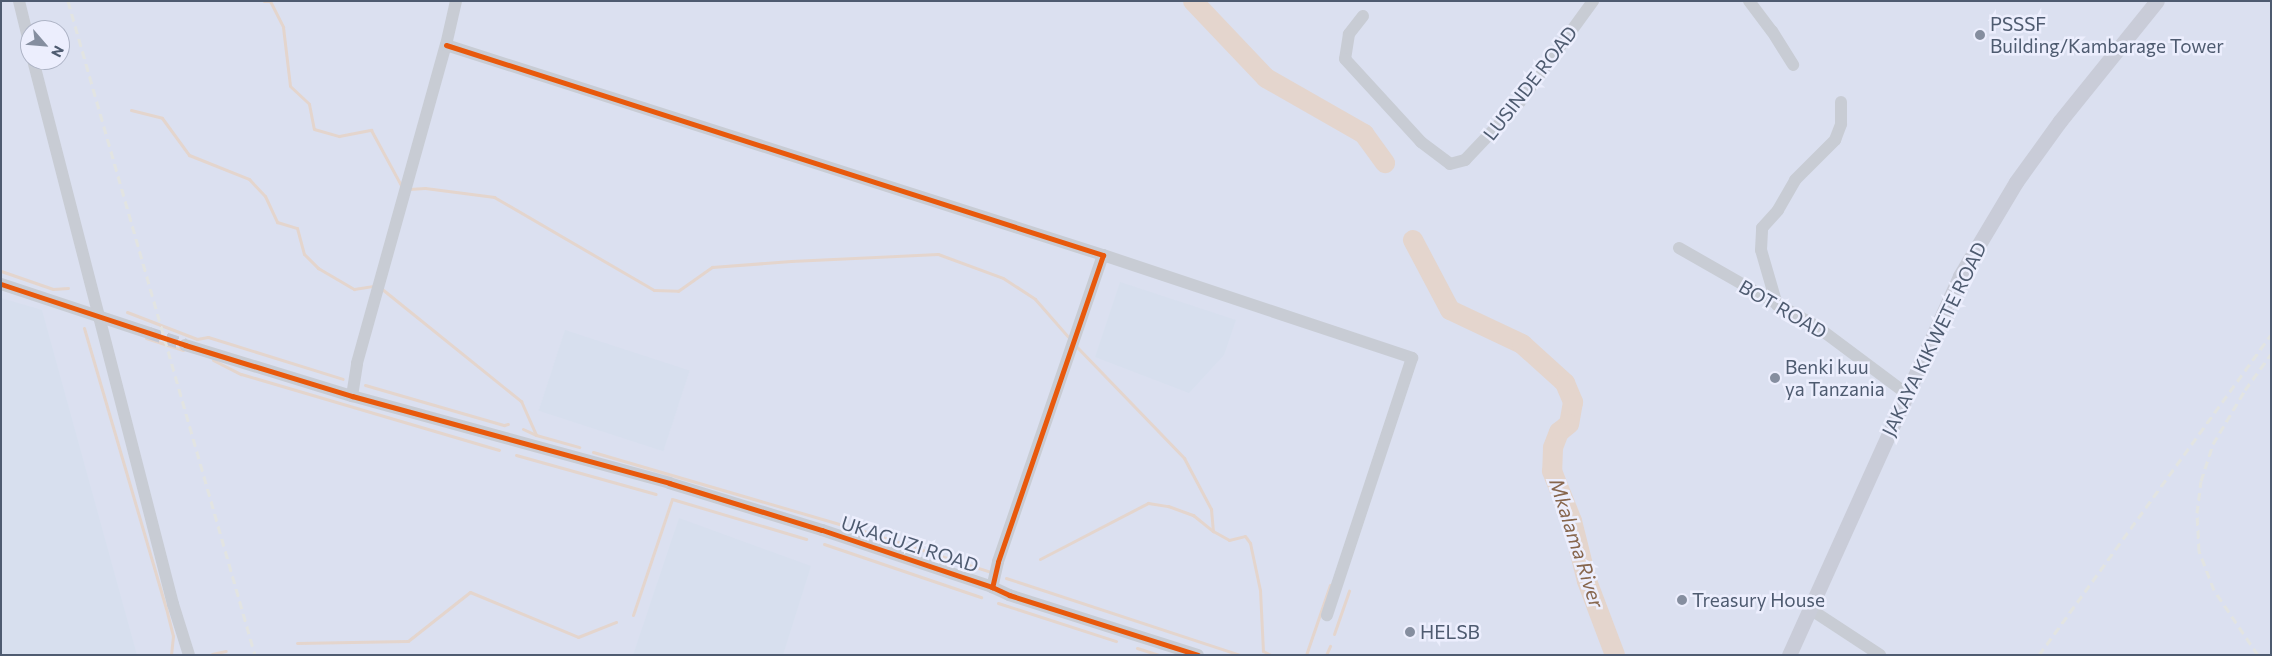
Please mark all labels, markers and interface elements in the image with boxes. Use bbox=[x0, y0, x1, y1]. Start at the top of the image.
place label: PSSSF Building/Kambarage Tower bbox=[1990, 13, 2224, 57]
north arrow bbox=[20, 20, 70, 70]
street label: LUSINDE ROAD bbox=[1478, 21, 1582, 145]
marker: PSSSF Building/Kambarage Tower bbox=[1974, 29, 1986, 41]
text: N bbox=[48, 43, 68, 60]
street label: JAKAYA KIKWETE ROAD bbox=[1877, 238, 1991, 440]
street label: BOT ROAD bbox=[1735, 275, 1831, 343]
place label: Benki kuu ya Tanzania bbox=[1785, 356, 1885, 400]
marker: Benki kuu ya Tanzania bbox=[1769, 372, 1781, 384]
water label: Mkalama River bbox=[1545, 475, 1609, 611]
street label: UKAGUZI ROAD bbox=[838, 511, 982, 577]
place label: Treasury House bbox=[1692, 589, 1825, 611]
marker: Treasury House bbox=[1676, 594, 1688, 606]
place label: HELSB bbox=[1420, 621, 1480, 643]
marker: HELSB bbox=[1404, 626, 1416, 638]

